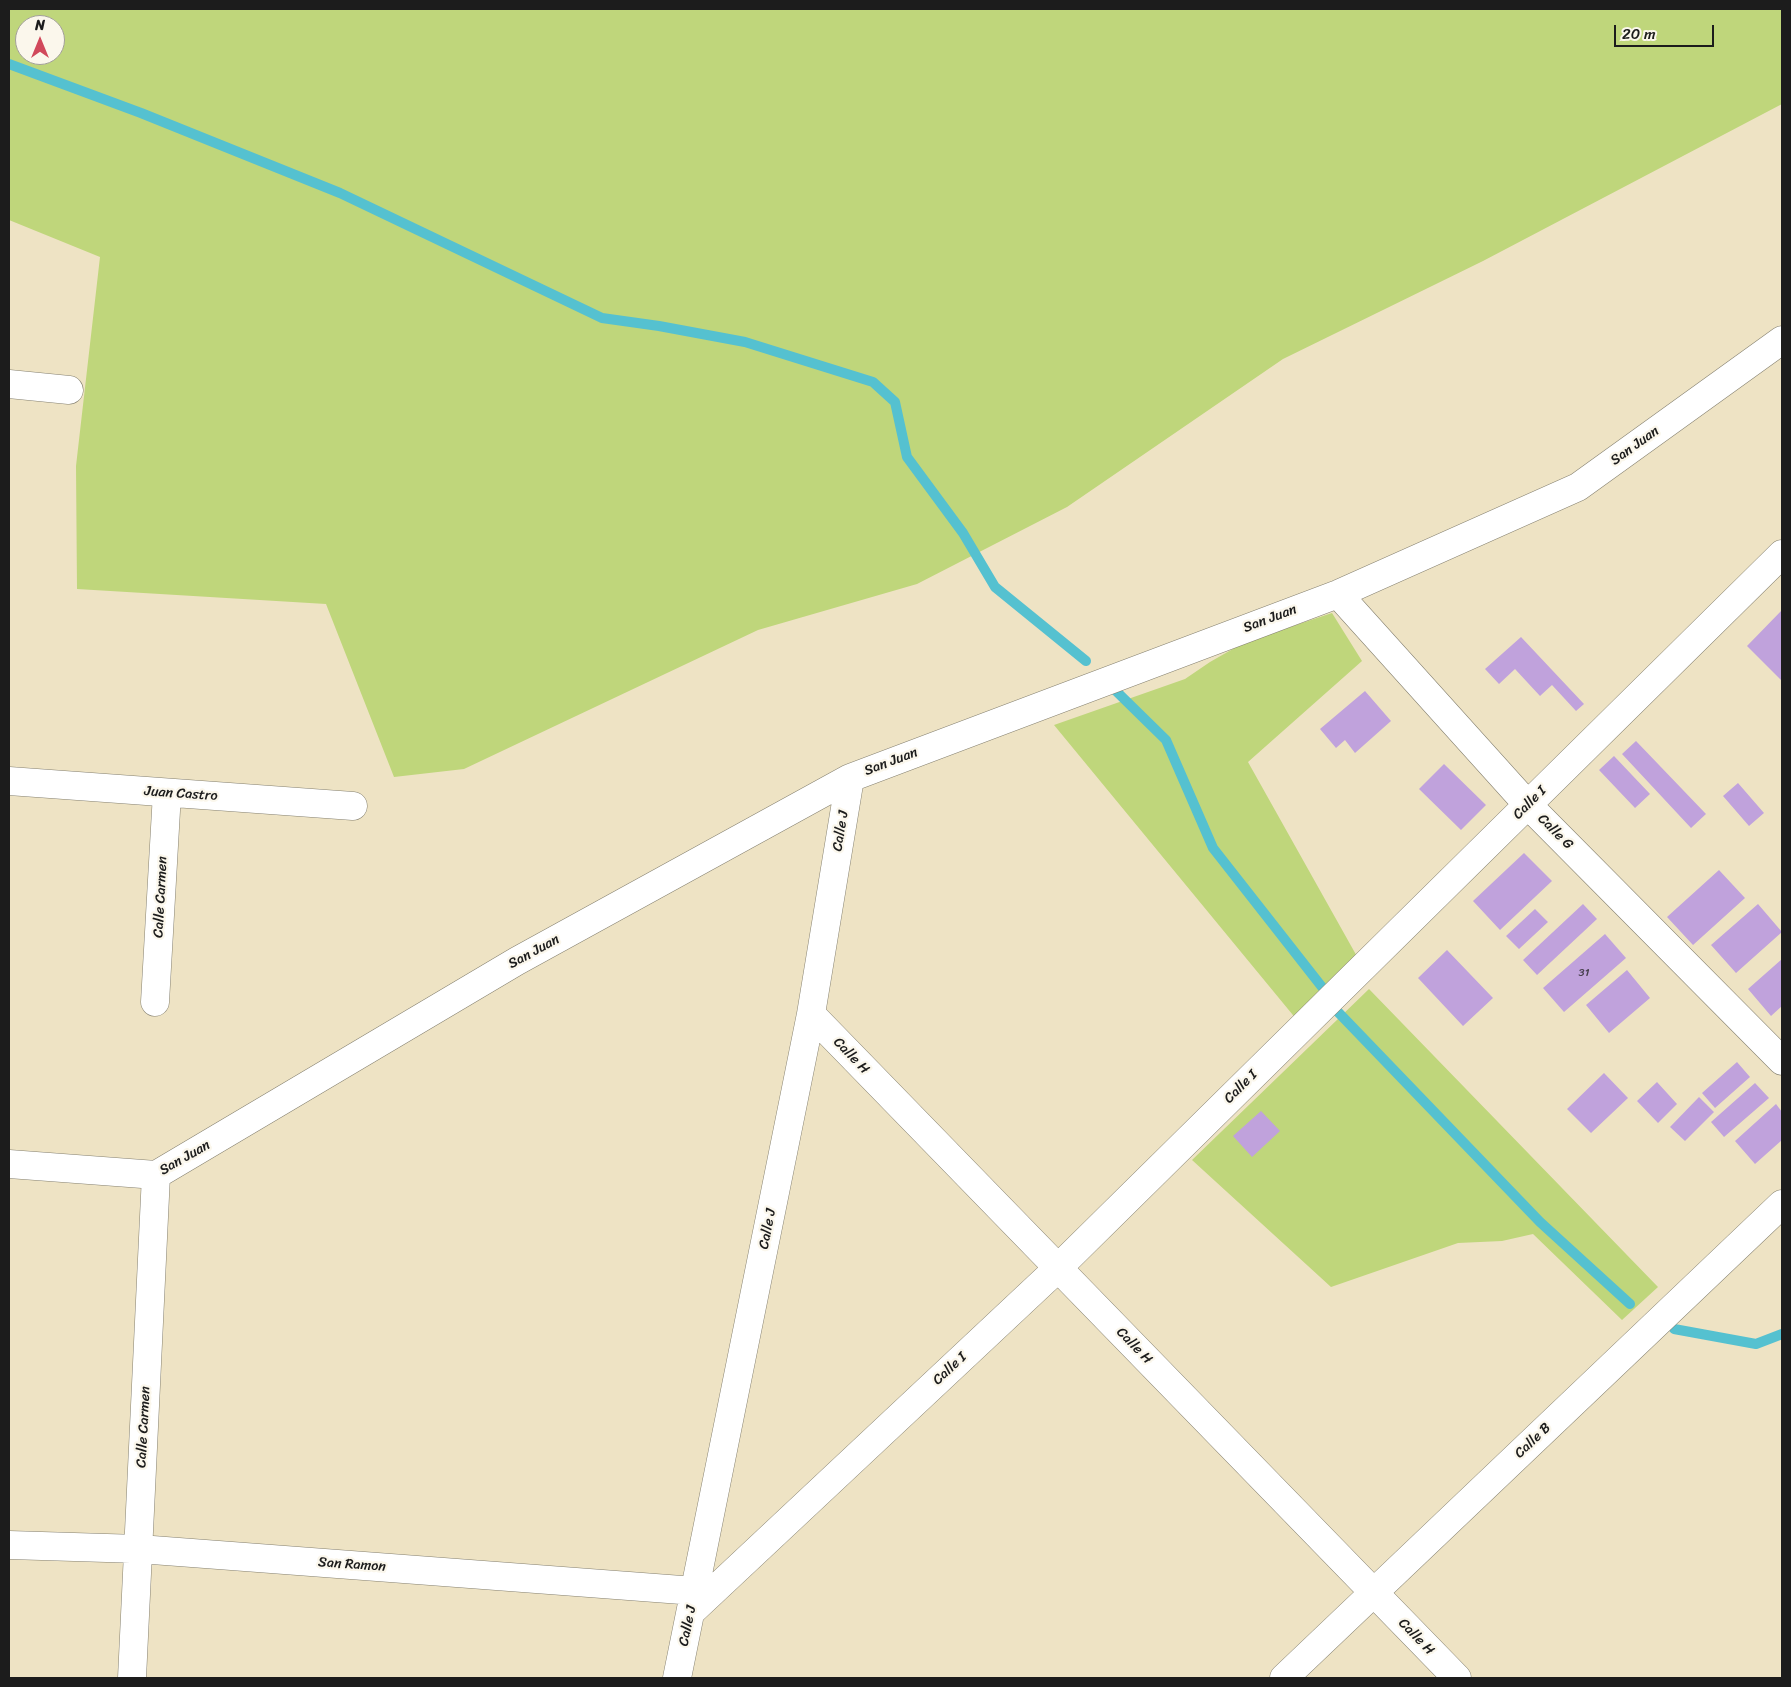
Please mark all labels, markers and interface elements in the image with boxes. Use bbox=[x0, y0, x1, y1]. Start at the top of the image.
text: N bbox=[35, 13, 45, 38]
north arrow bbox=[15, 15, 65, 65]
scale bar bbox=[1616, 15, 1716, 47]
text: 20 m bbox=[1622, 21, 1656, 47]
street label: San Juan bbox=[1608, 423, 1662, 469]
street label: San Juan bbox=[1241, 601, 1299, 637]
street label: San Juan bbox=[862, 744, 920, 780]
street label: Juan Castro bbox=[144, 783, 218, 805]
street label: Calle I bbox=[1510, 783, 1550, 823]
street label: Calle J bbox=[829, 809, 853, 853]
street label: Calle G bbox=[1534, 811, 1576, 853]
street label: Calle Carmen bbox=[150, 856, 172, 938]
street label: San Juan bbox=[506, 931, 562, 973]
house number: 31 bbox=[1579, 966, 1589, 980]
street label: Calle H bbox=[830, 1034, 872, 1078]
street label: Calle I bbox=[1221, 1067, 1261, 1107]
street label: San Juan bbox=[157, 1137, 213, 1179]
street label: Calle J bbox=[756, 1207, 780, 1251]
street label: Calle H bbox=[1113, 1324, 1155, 1368]
street label: Calle I bbox=[930, 1349, 970, 1389]
street label: Calle Carmen bbox=[133, 1386, 155, 1468]
street label: Calle B bbox=[1512, 1420, 1554, 1462]
street label: San Ramon bbox=[318, 1554, 386, 1576]
street label: Calle J bbox=[676, 1604, 700, 1648]
street label: Calle H bbox=[1395, 1615, 1437, 1659]

